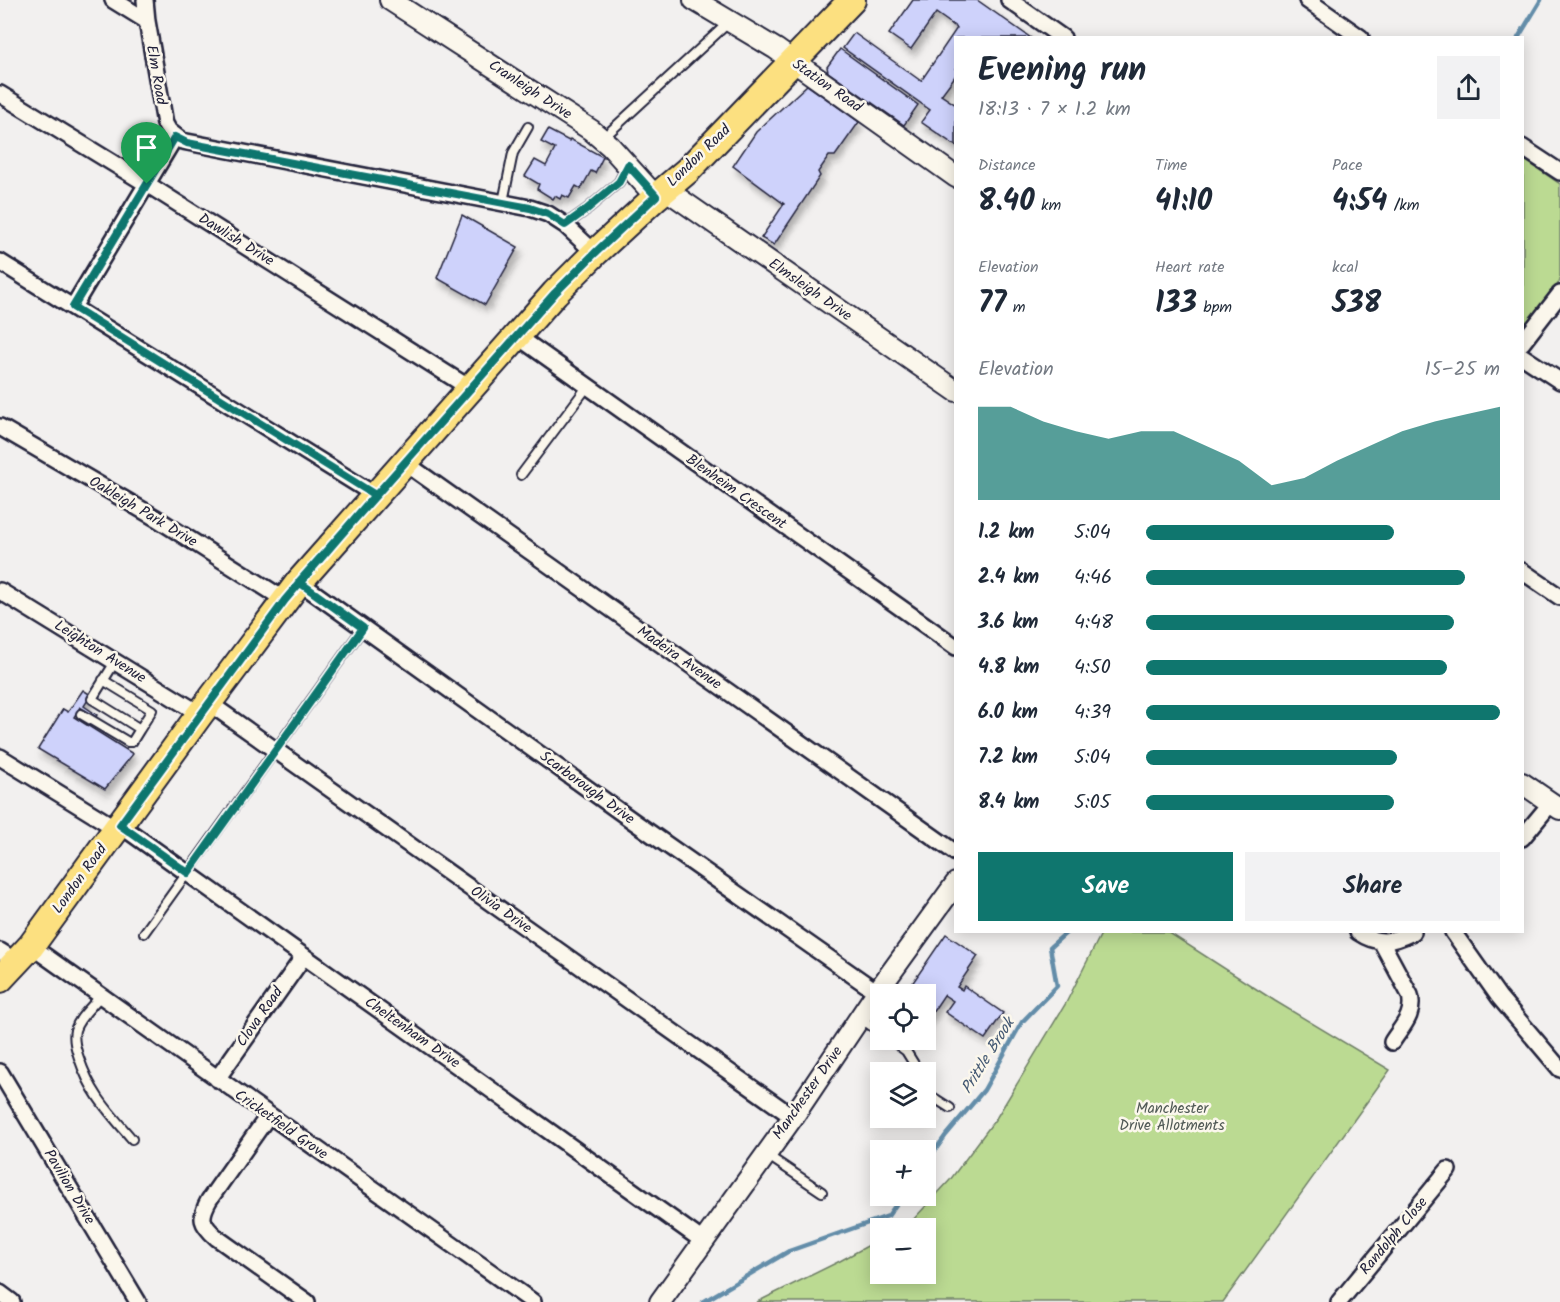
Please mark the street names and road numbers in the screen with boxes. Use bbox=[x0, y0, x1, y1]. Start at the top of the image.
street label: Elm Road bbox=[139, 43, 173, 107]
street label: Station Road bbox=[787, 53, 868, 119]
street label: Cranleigh Drive bbox=[483, 54, 577, 126]
street label: London Road bbox=[661, 119, 737, 193]
street label: Dawlish Drive bbox=[193, 207, 279, 273]
street label: Elmsleigh Drive bbox=[763, 252, 857, 328]
street label: Blenheim Crescent bbox=[681, 448, 792, 536]
street label: Oakleigh Park Drive bbox=[84, 470, 202, 554]
street label: Leighton Avenue bbox=[49, 614, 151, 690]
street label: Madeira Avenue bbox=[632, 620, 727, 696]
street label: Scarborough Drive bbox=[534, 745, 640, 831]
street label: London Road bbox=[46, 839, 114, 919]
street label: Olivia Drive bbox=[465, 880, 537, 940]
street label: Clova Road bbox=[230, 981, 290, 1052]
street label: Cheltenham Drive bbox=[359, 991, 465, 1075]
street label: Manchester Drive bbox=[767, 1041, 849, 1145]
street label: Cricketfield Grove bbox=[229, 1084, 333, 1166]
street label: Pavilion Drive bbox=[37, 1145, 101, 1230]
street label: Randolph Close bbox=[1354, 1191, 1434, 1280]

